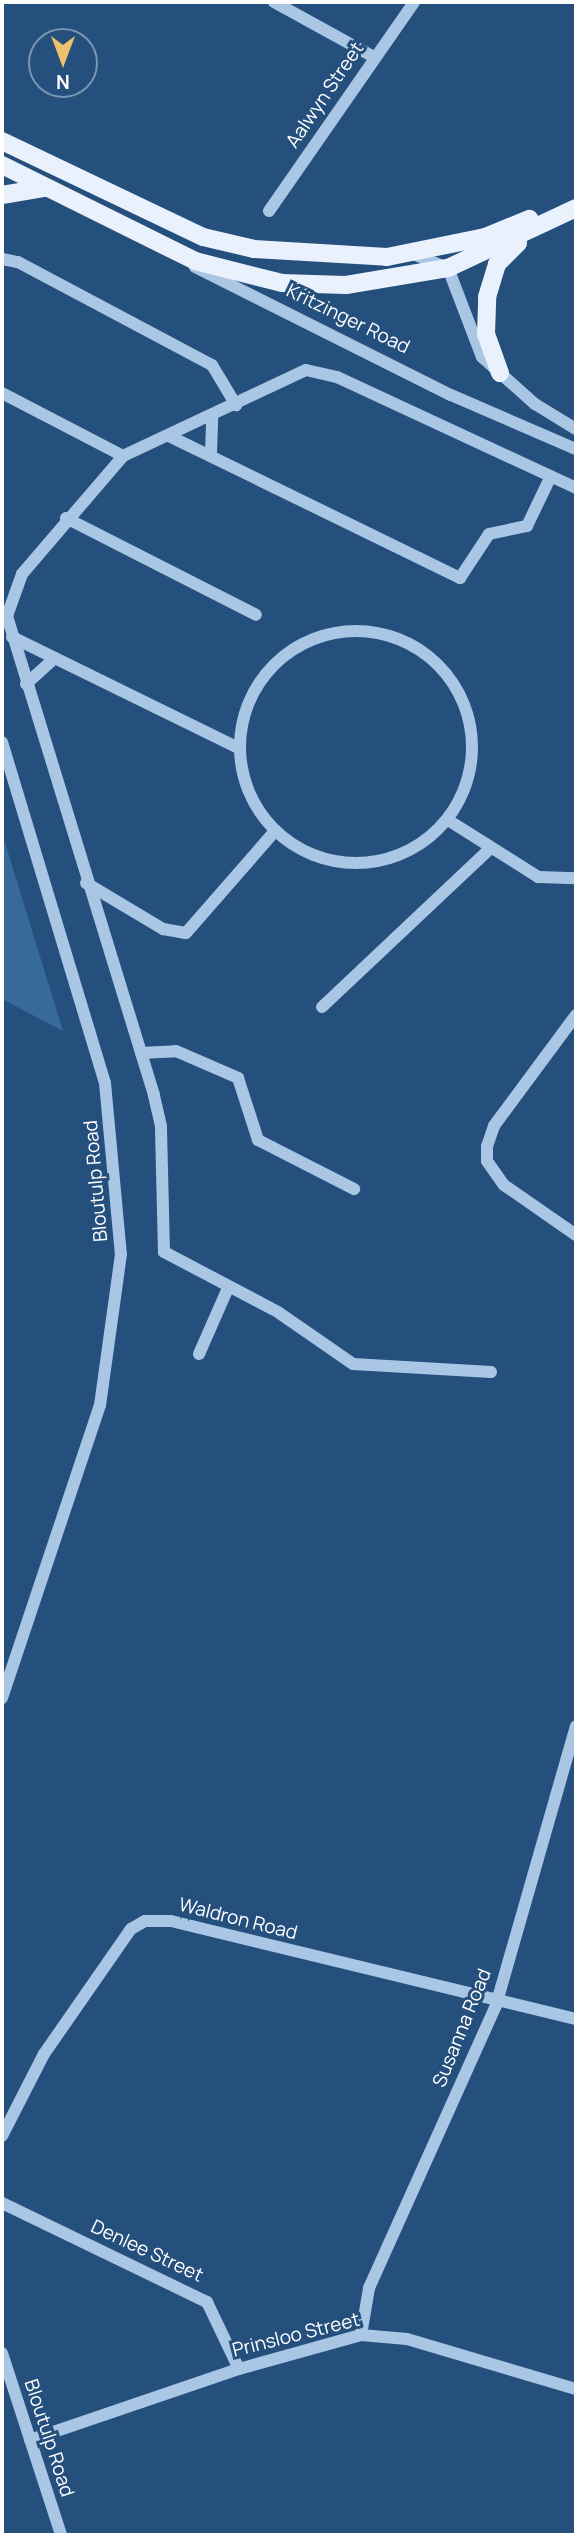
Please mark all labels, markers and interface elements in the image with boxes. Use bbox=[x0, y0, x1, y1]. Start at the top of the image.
north arrow bbox=[28, 28, 98, 98]
street label: Aalwyn Street bbox=[281, 38, 369, 152]
text: N bbox=[56, 69, 70, 95]
street label: Kritzinger Road bbox=[283, 279, 413, 359]
street label: Bloutulp Road bbox=[79, 1119, 113, 1243]
street label: Waldron Road bbox=[176, 1893, 300, 1945]
street label: Susanna Road bbox=[428, 1966, 496, 2090]
street label: Denlee Street bbox=[87, 2215, 207, 2287]
street label: Prinsloo Street bbox=[230, 2308, 362, 2362]
street label: Bloutulp Road bbox=[19, 2376, 79, 2500]

